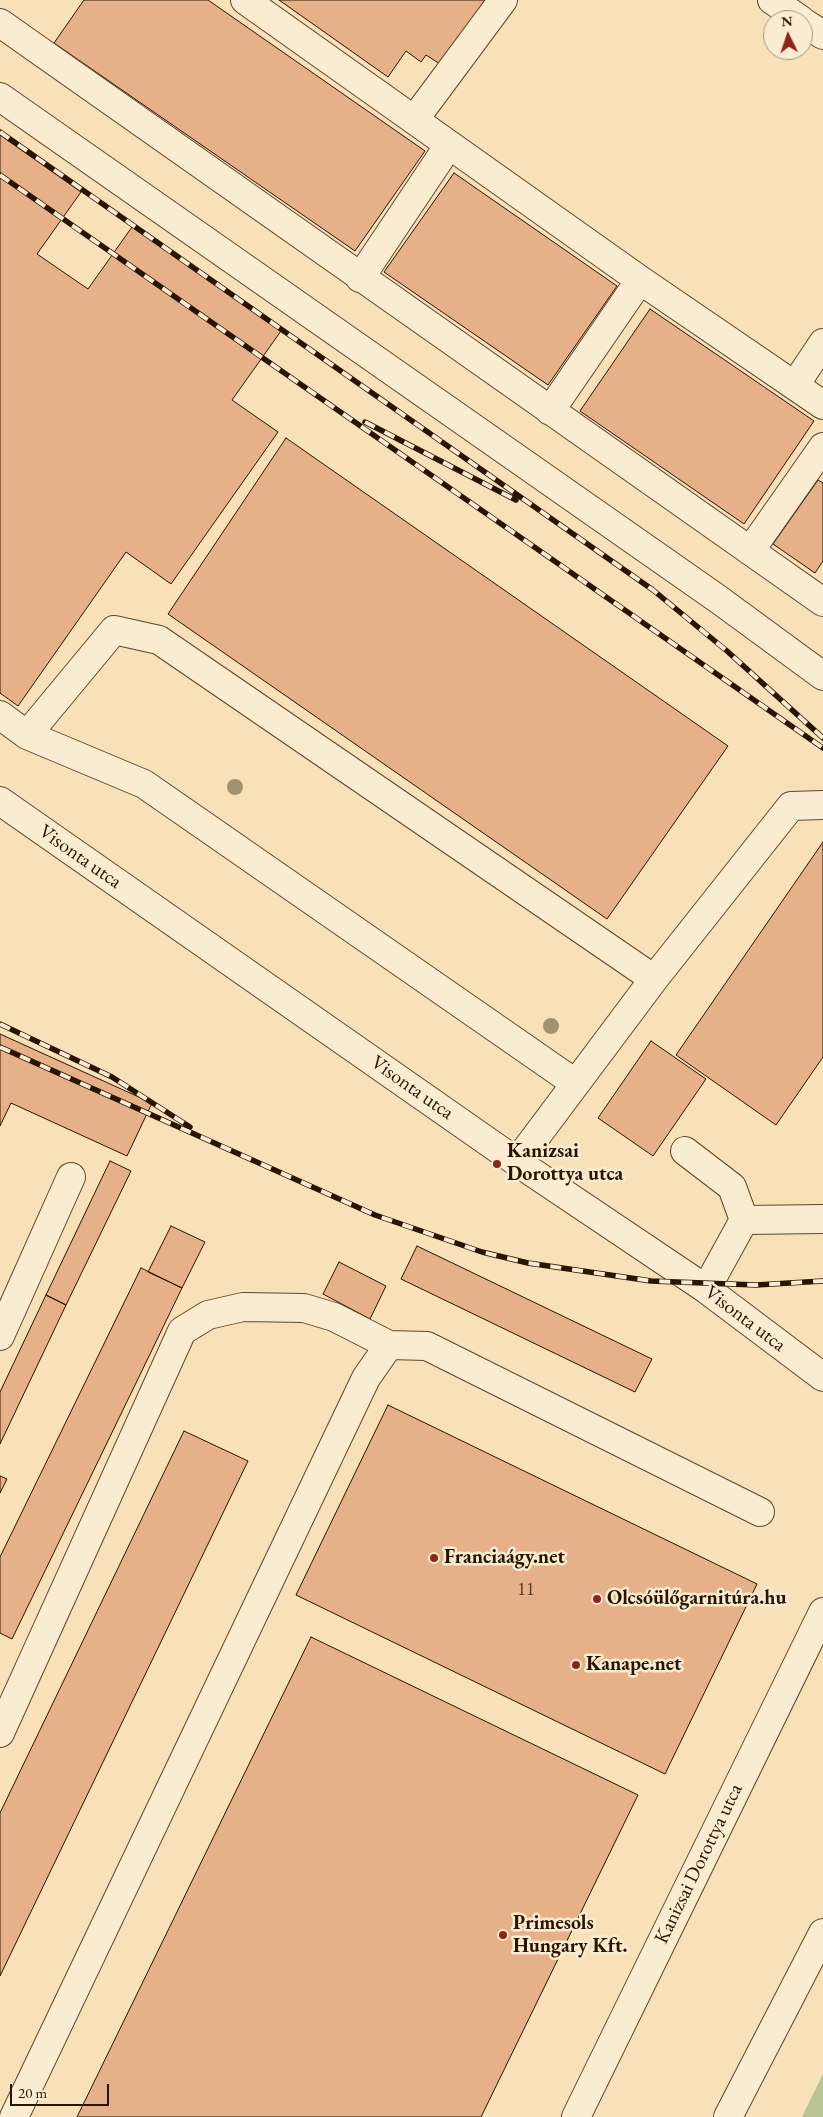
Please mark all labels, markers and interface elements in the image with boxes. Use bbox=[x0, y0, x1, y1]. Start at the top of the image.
north arrow bbox=[763, 10, 813, 60]
text: N bbox=[781, 12, 793, 30]
street label: Visonta utca bbox=[34, 820, 126, 894]
street label: Visonta utca bbox=[366, 1051, 458, 1125]
place label: Kanizsai Dorottya utca bbox=[507, 1140, 623, 1187]
marker: Kanizsai Dorottya utca bbox=[491, 1158, 503, 1170]
street label: Visonta utca bbox=[700, 1281, 790, 1357]
place label: Franciaágy.net bbox=[444, 1546, 565, 1570]
marker: Franciaágy.net bbox=[428, 1552, 440, 1564]
house number: 11 bbox=[517, 1579, 535, 1601]
place label: Olcsóülőgarnitúra.hu bbox=[607, 1587, 786, 1611]
marker: Olcsóülőgarnitúra.hu bbox=[591, 1593, 603, 1605]
place label: Kanape.net bbox=[586, 1653, 682, 1677]
marker: Kanape.net bbox=[570, 1659, 582, 1671]
street label: Kanizsai Dorottya utca bbox=[650, 1780, 748, 1948]
place label: Primesols Hungary Kft. bbox=[513, 1912, 627, 1959]
marker: Primesols Hungary Kft. bbox=[497, 1929, 509, 1941]
scale bar bbox=[12, 2074, 111, 2106]
text: 20 m bbox=[18, 2083, 47, 2102]

